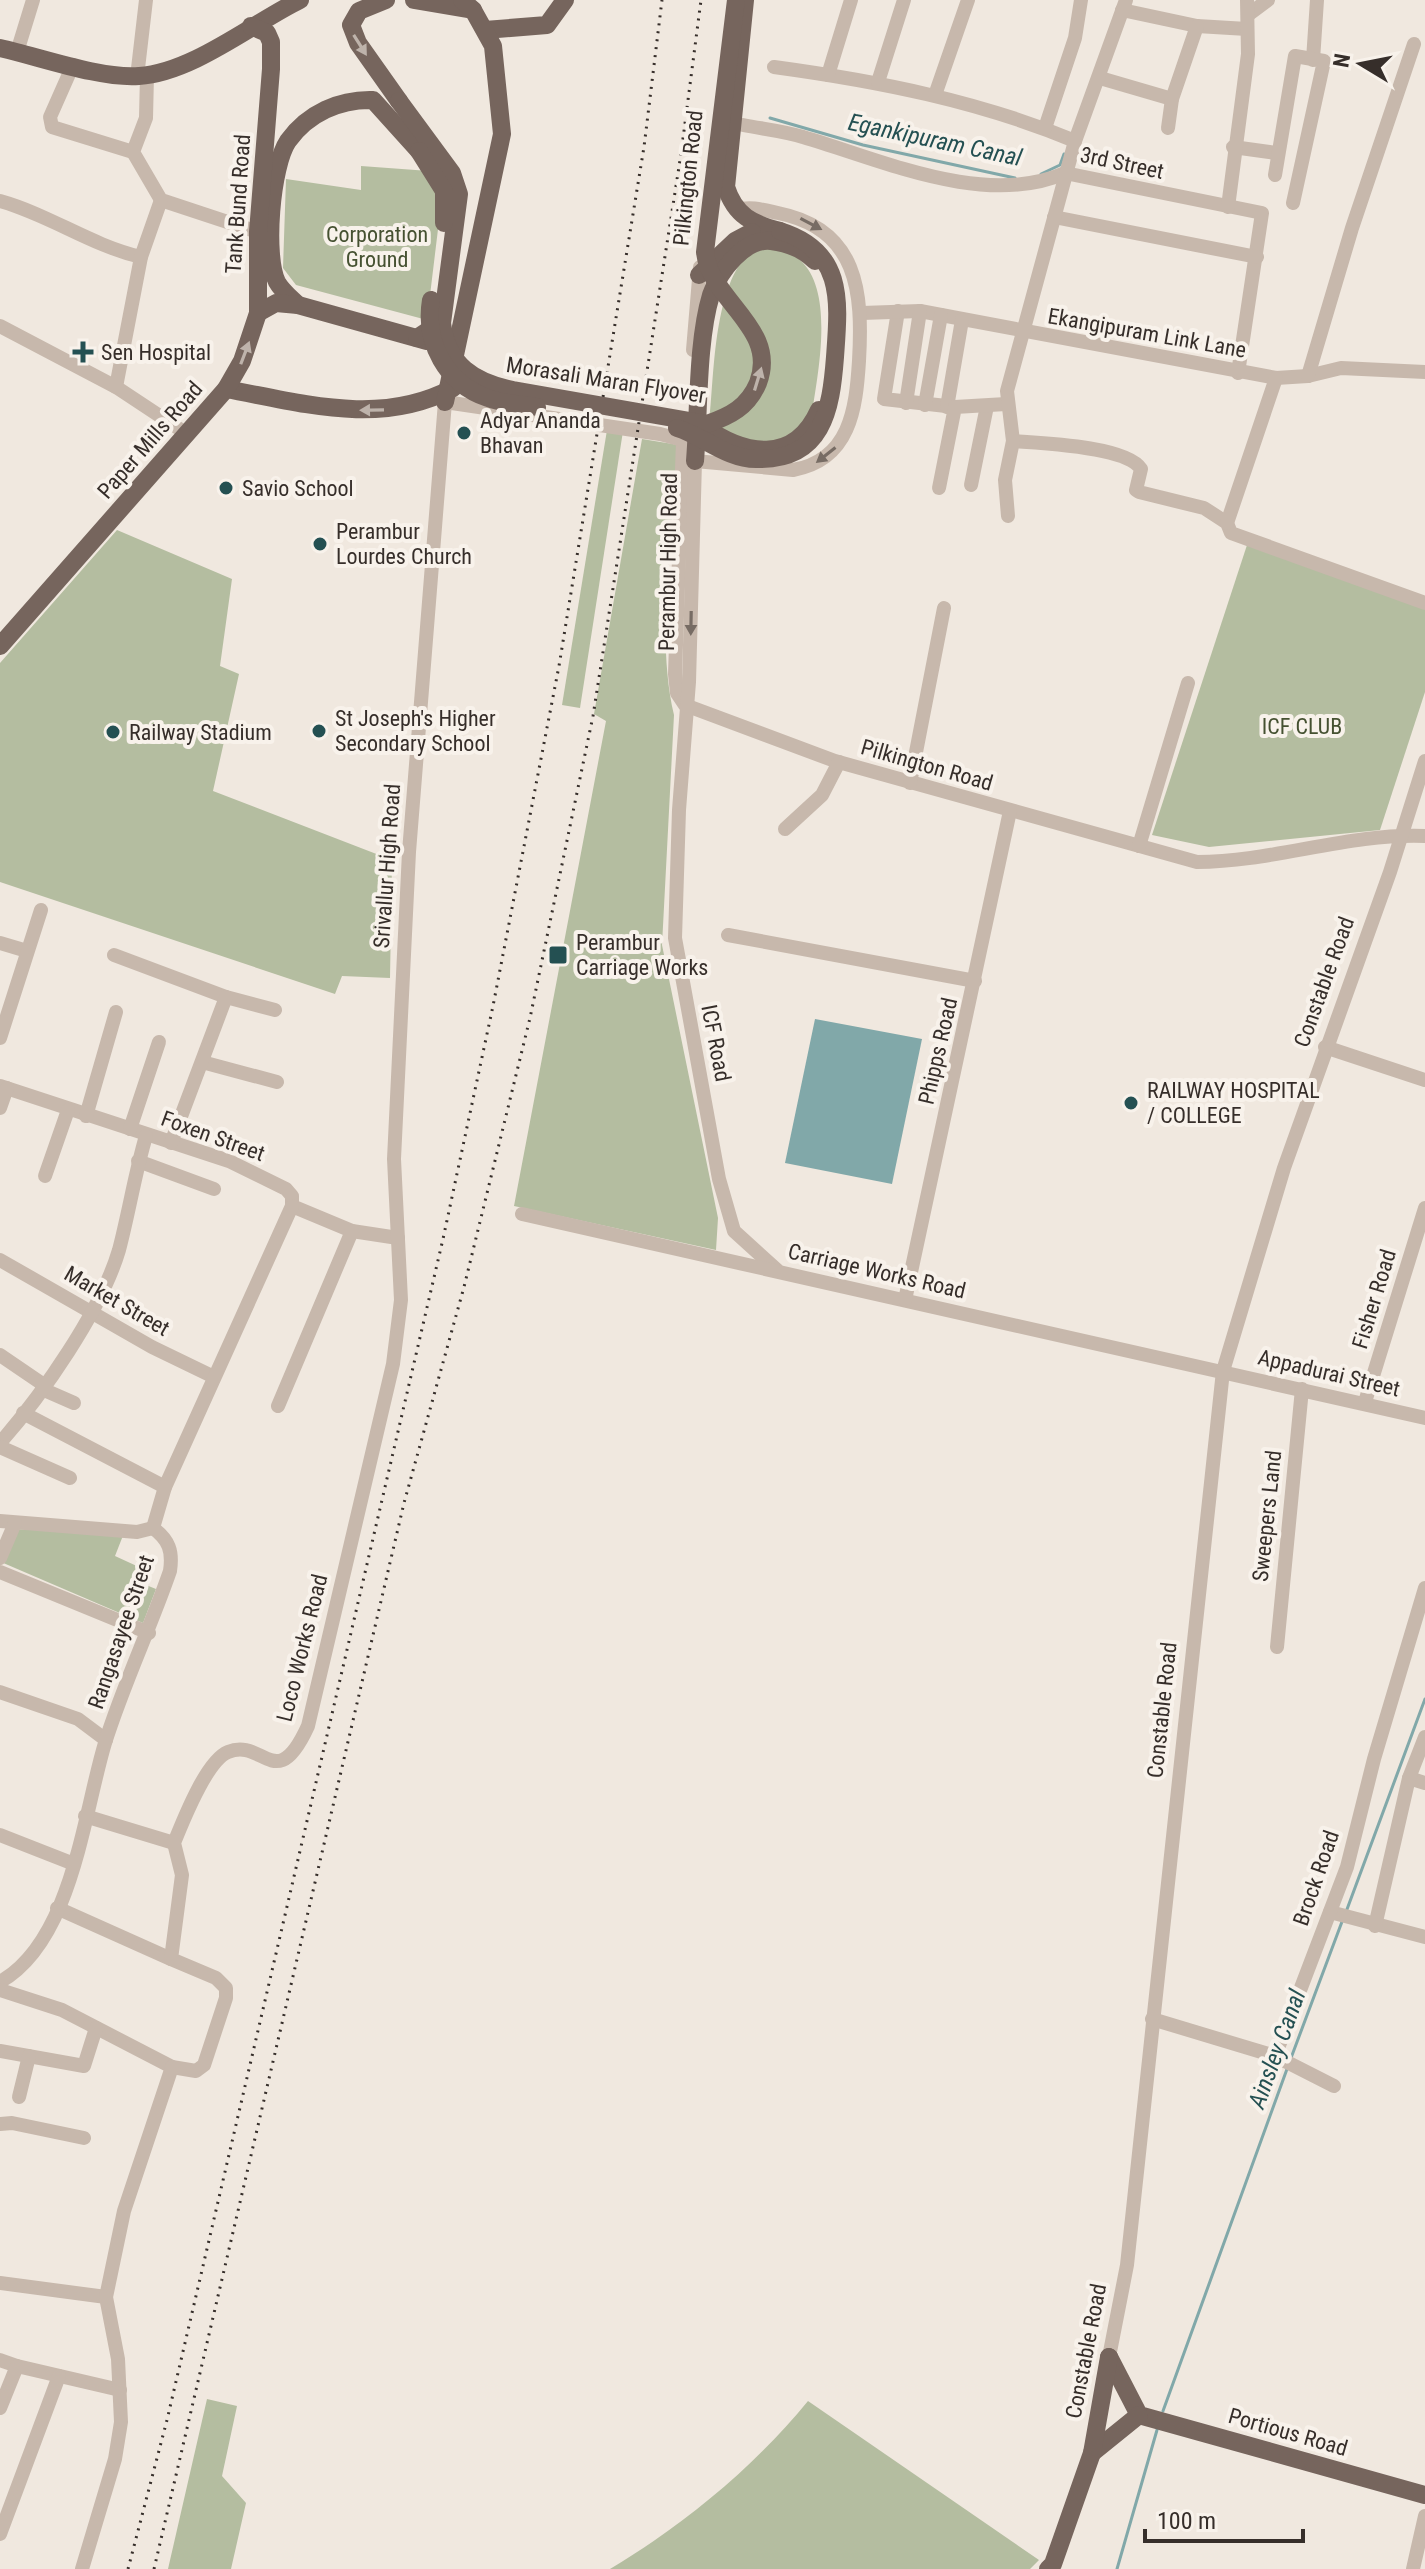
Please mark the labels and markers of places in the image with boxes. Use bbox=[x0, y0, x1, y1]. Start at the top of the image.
place label: Sen Hospital bbox=[101, 340, 211, 365]
marker: Sen Hospital bbox=[72, 341, 94, 363]
place label: Adyar Ananda Bhavan bbox=[480, 408, 601, 458]
marker: Adyar Ananda Bhavan bbox=[455, 424, 473, 442]
place label: Savio School bbox=[242, 476, 354, 501]
marker: Savio School bbox=[217, 479, 235, 497]
place label: Perambur Lourdes Church bbox=[336, 519, 472, 569]
marker: Perambur Lourdes Church bbox=[311, 535, 329, 553]
place label: St Joseph's Higher Secondary School bbox=[335, 706, 496, 756]
place label: Railway Stadium bbox=[129, 720, 272, 745]
marker: St Joseph's Higher Secondary School bbox=[310, 722, 328, 740]
marker: Railway Stadium bbox=[104, 723, 122, 741]
place label: Perambur Carriage Works bbox=[576, 930, 708, 980]
marker: Perambur Carriage Works bbox=[547, 944, 569, 966]
place label: RAILWAY HOSPITAL / COLLEGE bbox=[1147, 1078, 1320, 1128]
marker: RAILWAY HOSPITAL / COLLEGE bbox=[1122, 1094, 1140, 1112]

